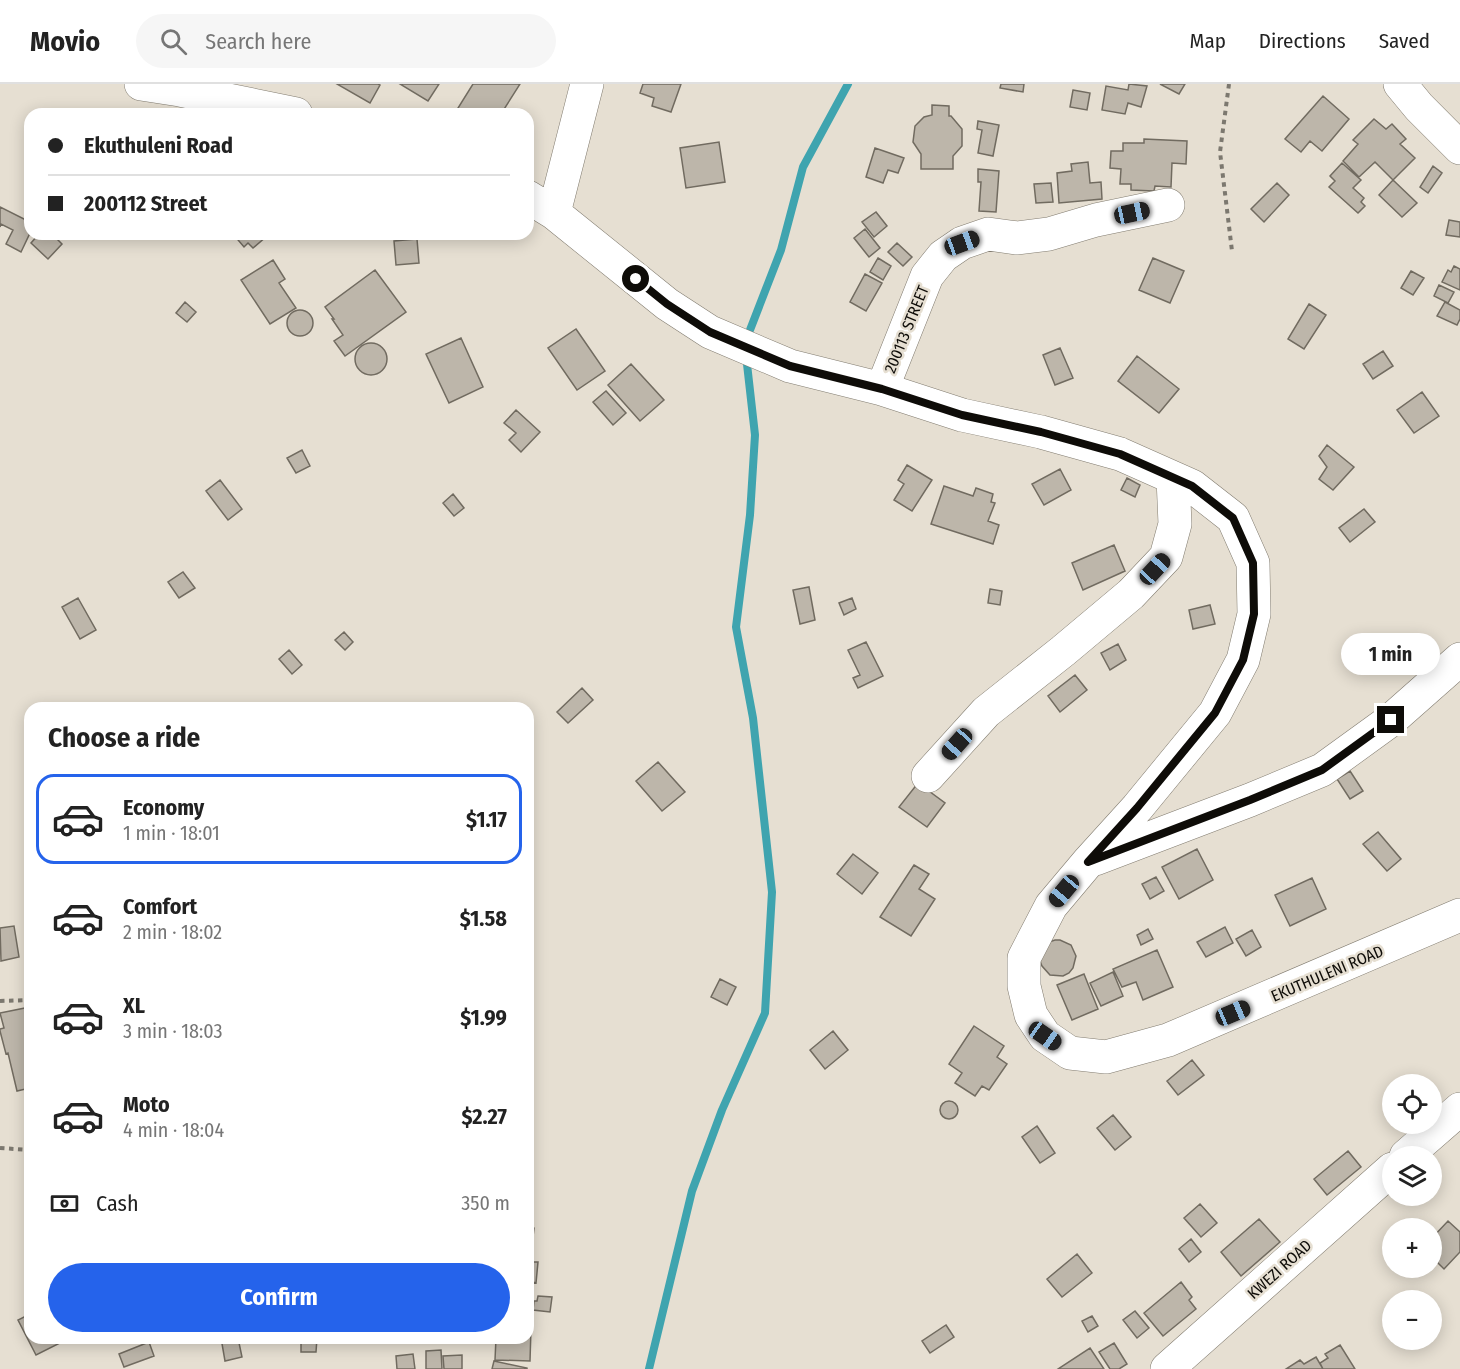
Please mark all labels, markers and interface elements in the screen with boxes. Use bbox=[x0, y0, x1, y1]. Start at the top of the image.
search box bbox=[136, 14, 556, 68]
text: Movio bbox=[30, 25, 100, 58]
icon: search bbox=[157, 25, 190, 58]
text: Search here bbox=[205, 28, 311, 55]
text: Map bbox=[1189, 28, 1226, 54]
text: Directions bbox=[1259, 28, 1346, 54]
text: Saved bbox=[1379, 28, 1430, 54]
text: Ekuthuleni Road bbox=[84, 132, 233, 159]
text: 200112 Street bbox=[84, 190, 207, 217]
car bbox=[1113, 200, 1151, 226]
car bbox=[942, 228, 982, 258]
route start bbox=[622, 265, 649, 292]
street label: 200113 STREET bbox=[880, 282, 933, 376]
car bbox=[1136, 550, 1174, 588]
callout: 1 min bbox=[1342, 633, 1440, 675]
text: 1 min bbox=[1369, 642, 1412, 666]
route end bbox=[1377, 706, 1404, 733]
text: Choose a ride bbox=[48, 722, 200, 754]
car bbox=[938, 725, 976, 763]
icon: car bbox=[51, 792, 105, 846]
text: Economy bbox=[123, 794, 204, 821]
text: $1.17 bbox=[466, 806, 507, 833]
text: 1 min · 18:01 bbox=[123, 821, 220, 845]
car bbox=[1046, 871, 1082, 911]
icon: car bbox=[51, 891, 105, 945]
text: Comfort bbox=[123, 893, 197, 920]
text: $1.58 bbox=[460, 905, 507, 932]
text: 2 min · 18:02 bbox=[123, 920, 222, 944]
street label: EKUTHULENI ROAD bbox=[1268, 941, 1386, 1006]
icon: car bbox=[51, 990, 105, 1044]
text: XL bbox=[123, 992, 145, 1019]
car bbox=[1213, 998, 1253, 1028]
text: $1.99 bbox=[460, 1004, 507, 1031]
car bbox=[1025, 1018, 1065, 1054]
text: 3 min · 18:03 bbox=[123, 1019, 223, 1043]
map controls bbox=[1382, 1074, 1442, 1350]
button: locate bbox=[1382, 1074, 1442, 1134]
icon: car bbox=[51, 1089, 105, 1143]
text: Moto bbox=[123, 1091, 170, 1118]
text: $2.27 bbox=[462, 1103, 507, 1130]
text: 4 min · 18:04 bbox=[123, 1118, 224, 1142]
button: layers bbox=[1382, 1146, 1442, 1206]
icon: cash bbox=[48, 1187, 81, 1220]
text: Cash bbox=[96, 1190, 139, 1217]
text: 350 m bbox=[461, 1191, 510, 1215]
button: + bbox=[1382, 1218, 1442, 1278]
street label: KWEZI ROAD bbox=[1243, 1236, 1315, 1303]
button: Confirm bbox=[48, 1263, 510, 1332]
button: − bbox=[1382, 1290, 1442, 1350]

